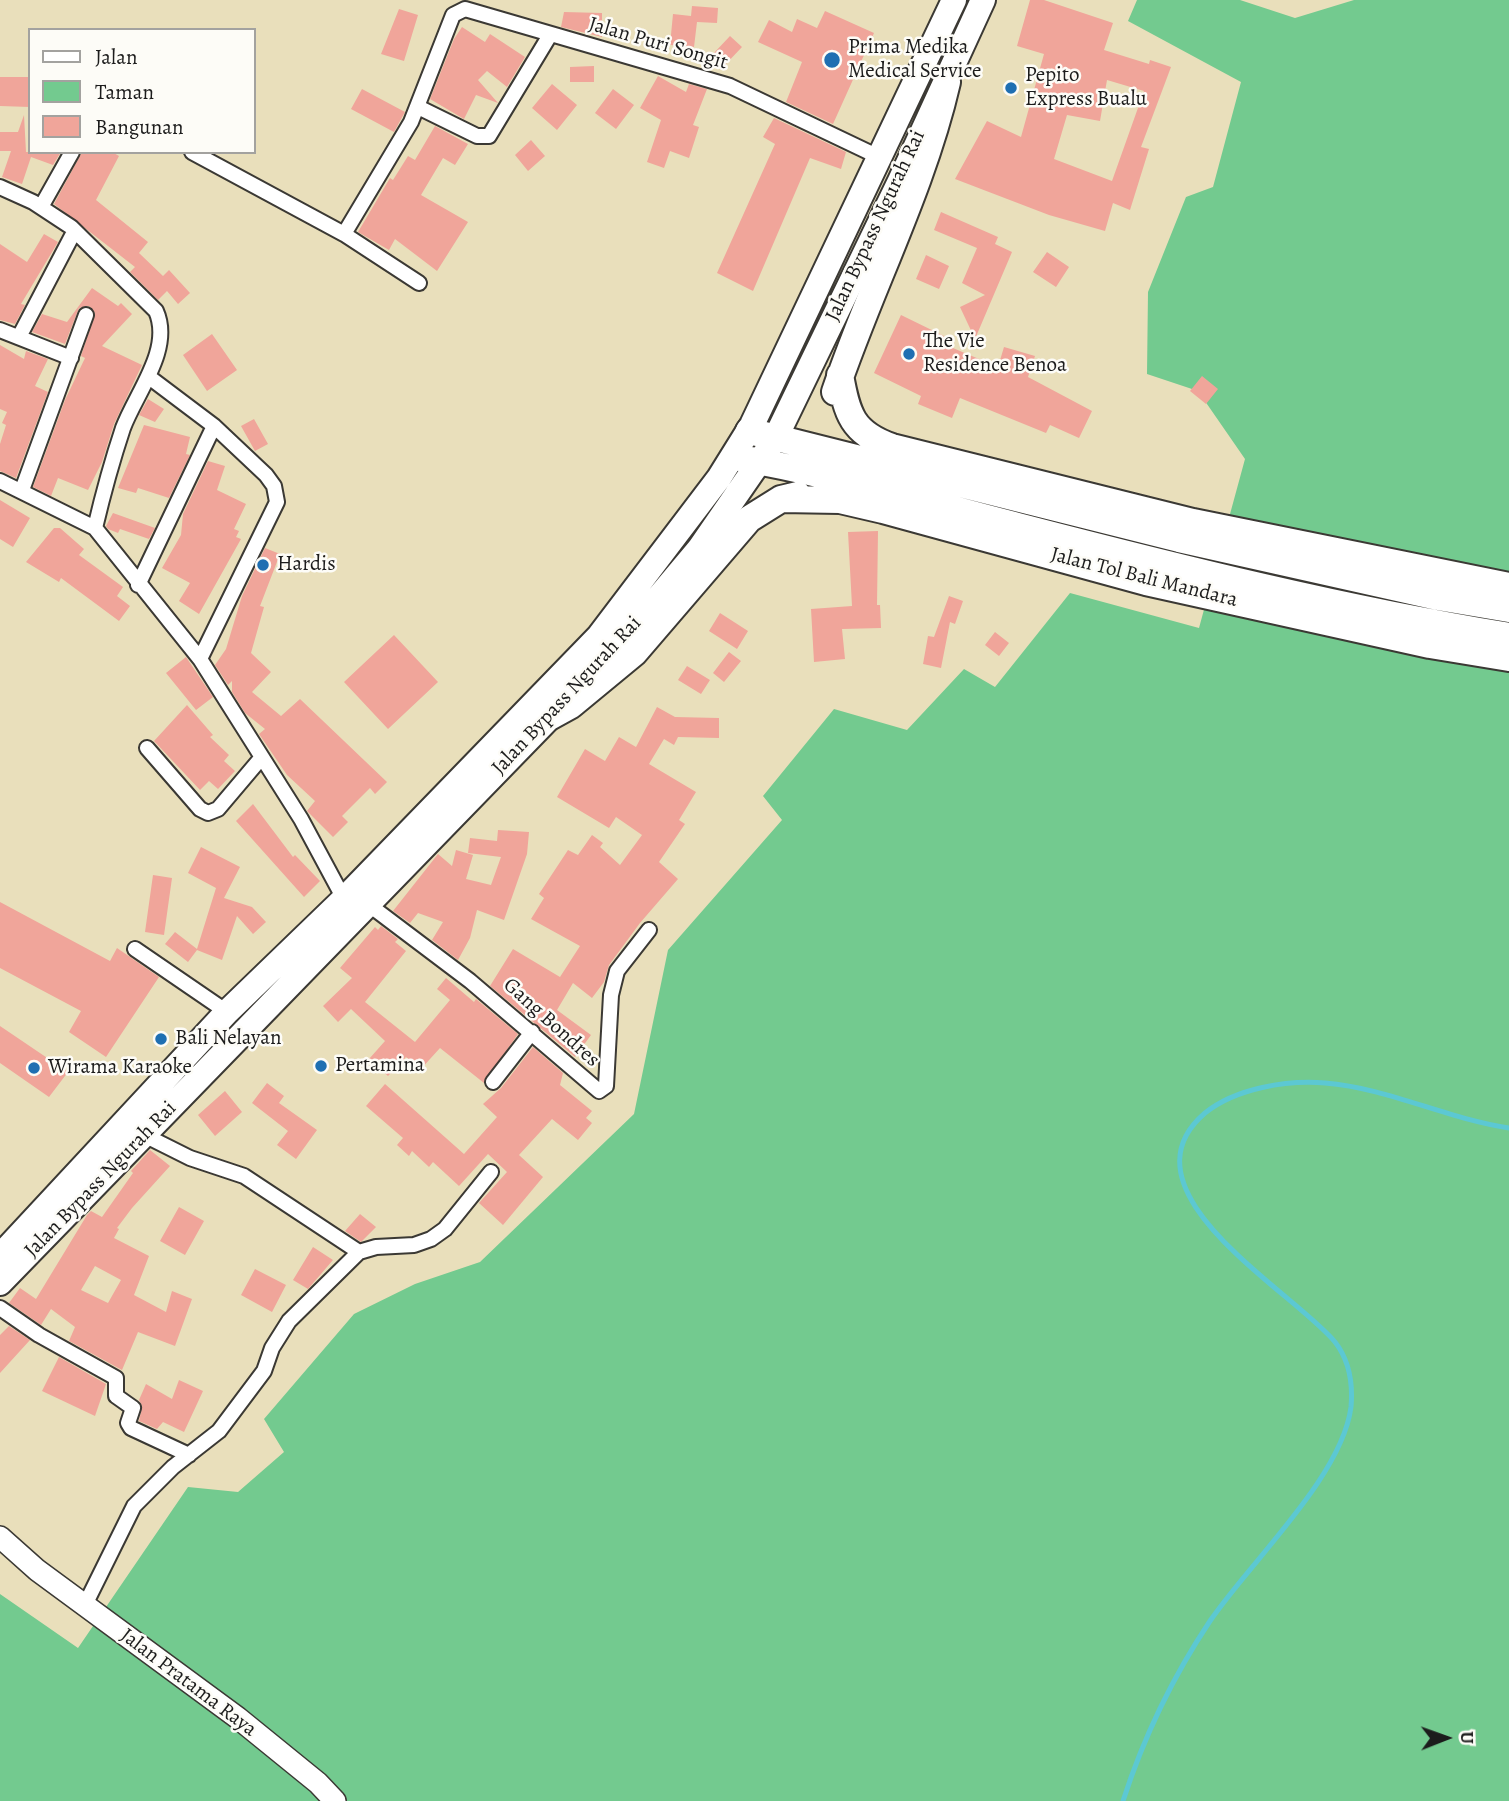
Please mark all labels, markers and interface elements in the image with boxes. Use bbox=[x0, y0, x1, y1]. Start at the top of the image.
street label: Jalan Puri Songit bbox=[585, 12, 731, 76]
legend bbox=[28, 28, 256, 154]
place label: Prima Medika Medical Service bbox=[848, 35, 981, 85]
text: Jalan bbox=[95, 43, 137, 71]
marker: Prima Medika Medical Service bbox=[822, 50, 842, 70]
place label: Pepito Express Bualu bbox=[1025, 63, 1147, 113]
text: Taman bbox=[95, 78, 154, 106]
marker: Pepito Express Bualu bbox=[1003, 80, 1019, 96]
text: Bangunan bbox=[95, 113, 184, 141]
street label: Jalan Bypass Ngurah Rai bbox=[821, 126, 931, 326]
place label: The Vie Residence Benoa bbox=[923, 329, 1067, 379]
marker: The Vie Residence Benoa bbox=[901, 346, 917, 362]
street label: Jalan Tol Bali Mandara bbox=[1048, 543, 1240, 613]
place label: Hardis bbox=[277, 552, 336, 578]
marker: Hardis bbox=[255, 557, 271, 573]
street label: Jalan Bypass Ngurah Rai bbox=[487, 611, 647, 781]
street label: Gang Bondres bbox=[498, 973, 604, 1073]
place label: Bali Nelayan bbox=[175, 1026, 281, 1052]
marker: Bali Nelayan bbox=[153, 1031, 169, 1047]
place label: Pertamina bbox=[335, 1053, 424, 1079]
place label: Wirama Karaoke bbox=[48, 1055, 192, 1081]
marker: Pertamina bbox=[313, 1058, 329, 1074]
marker: Wirama Karaoke bbox=[26, 1060, 42, 1076]
street label: Jalan Bypass Ngurah Rai bbox=[20, 1096, 182, 1264]
street label: Jalan Pratama Raya bbox=[115, 1623, 261, 1743]
north arrow bbox=[1411, 1703, 1481, 1773]
text: U bbox=[1454, 1731, 1480, 1744]

